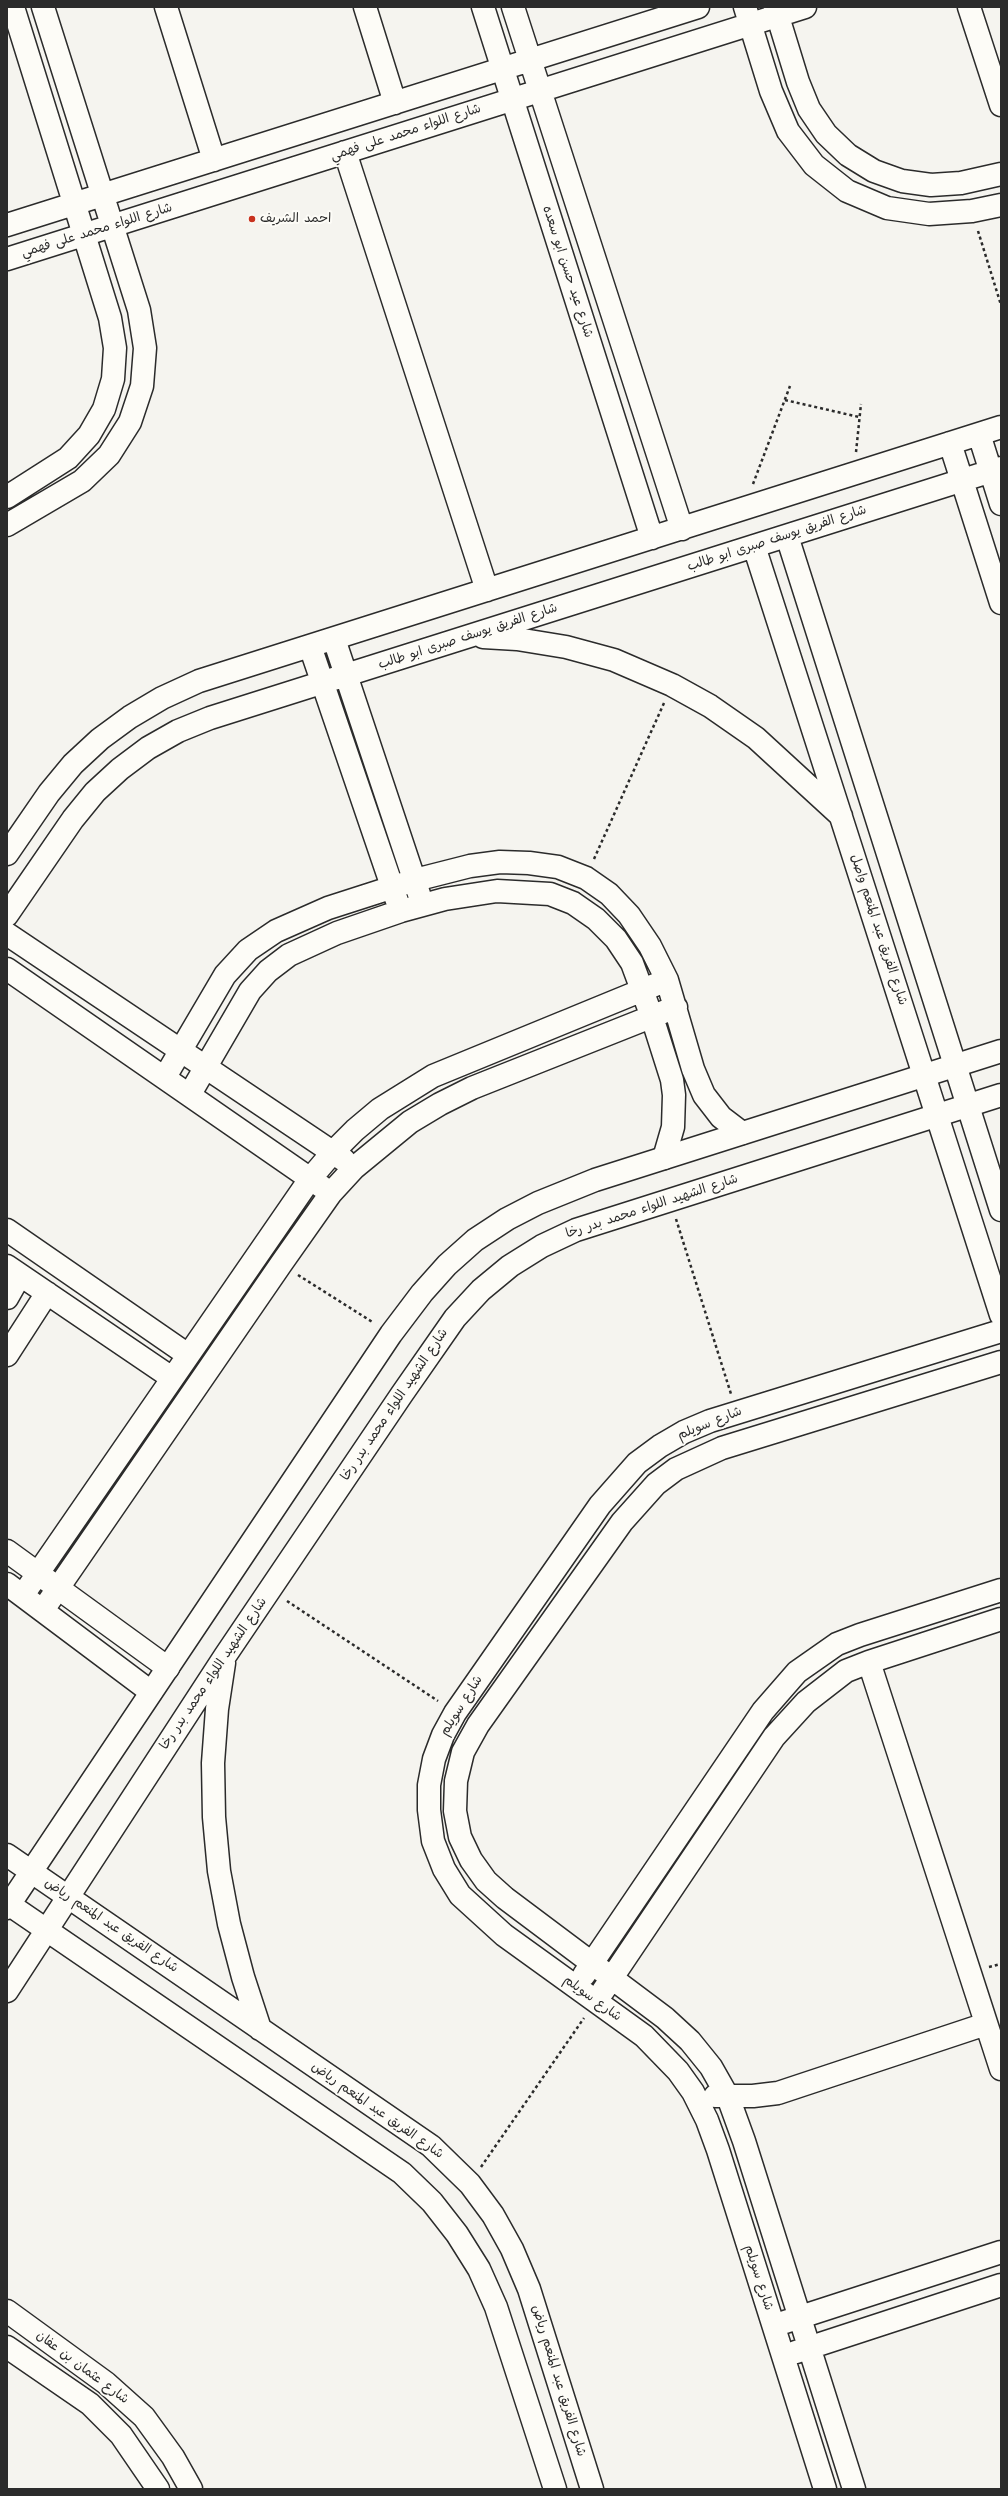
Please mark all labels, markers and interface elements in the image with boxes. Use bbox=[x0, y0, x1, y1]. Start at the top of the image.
street label: شارع اللواء محمد على فهمي bbox=[329, 101, 483, 165]
street label: شارع اللواء محمد على فهمي bbox=[20, 201, 174, 261]
street label: شارع عيد حسن ابو سعده bbox=[538, 204, 596, 340]
place label: احمد الشريف bbox=[260, 211, 331, 227]
marker: احمد الشريف bbox=[247, 214, 257, 224]
street label: شارع الفريق يوسف صبرى ابو طالب bbox=[685, 503, 869, 575]
street label: شارع الفريق يوسف صبرى ابو طالب bbox=[376, 601, 560, 673]
street label: شارع الفريق عبد المنعم واصل bbox=[846, 853, 910, 1007]
street label: شارع الشهيد اللواء محمد بدر رخا bbox=[564, 1172, 740, 1242]
street label: شارع الشهيد اللواء محمد بدر رخا bbox=[338, 1326, 452, 1484]
street label: شارع سويلم bbox=[676, 1404, 744, 1444]
street label: شارع الشهيد اللواء محمد بدر رخا bbox=[157, 1595, 271, 1753]
street label: شارع سويلم bbox=[437, 1673, 487, 1739]
street label: شارع الفريق عبد المنعم رياض bbox=[41, 1875, 181, 1977]
street label: شارع سويلم bbox=[560, 1973, 624, 2025]
street label: شارع الفريق عبد المنعم رياض bbox=[308, 2059, 446, 2163]
street label: شارع سويلم bbox=[740, 2243, 776, 2313]
street label: شارع الفريق عبد المنعم رياض bbox=[527, 2303, 589, 2459]
street label: شارع عثمان بن عفان bbox=[33, 2328, 131, 2408]

